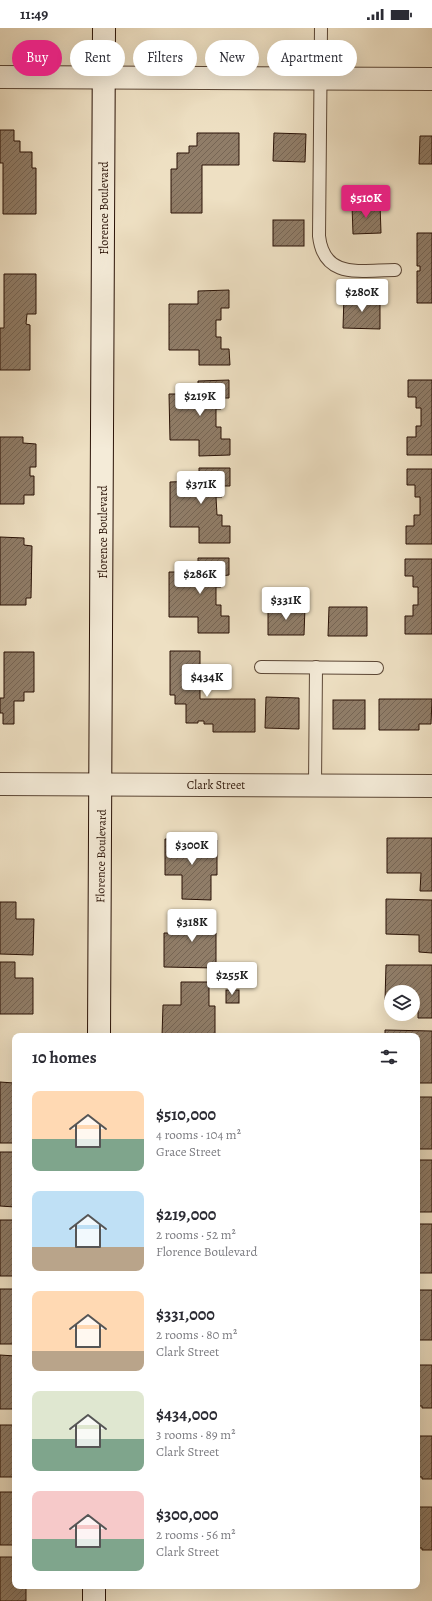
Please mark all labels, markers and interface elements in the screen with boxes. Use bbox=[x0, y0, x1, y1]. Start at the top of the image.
text: 11:49 bbox=[20, 4, 48, 24]
chip: Buy bbox=[12, 40, 62, 76]
chip: Rent bbox=[70, 40, 125, 76]
chip: Filters bbox=[133, 40, 197, 76]
chip: New bbox=[205, 40, 259, 76]
chip: Apartment bbox=[267, 40, 357, 76]
street label: Florence Boulevard bbox=[96, 161, 112, 255]
pin: $510K bbox=[338, 185, 394, 219]
text: $510K bbox=[350, 189, 382, 206]
pin: $280K bbox=[334, 279, 390, 313]
text: $280K bbox=[345, 283, 379, 300]
pin: $219K bbox=[172, 383, 228, 417]
text: $219K bbox=[184, 387, 216, 404]
pin: $371K bbox=[173, 471, 229, 505]
text: $371K bbox=[186, 475, 216, 492]
street label: Florence Boulevard bbox=[95, 485, 111, 579]
pin: $286K bbox=[172, 561, 228, 595]
text: $286K bbox=[183, 565, 217, 582]
pin: $331K bbox=[258, 587, 314, 621]
text: $331K bbox=[271, 591, 301, 608]
pin: $434K bbox=[179, 664, 235, 698]
text: $434K bbox=[191, 668, 223, 685]
street label: Clark Street bbox=[187, 777, 245, 793]
street label: Florence Boulevard bbox=[92, 809, 110, 903]
pin: $300K bbox=[164, 832, 220, 866]
text: $300K bbox=[175, 836, 209, 853]
pin: $318K bbox=[164, 909, 220, 943]
text: $318K bbox=[176, 913, 208, 930]
pin: $255K bbox=[204, 962, 260, 996]
text: $255K bbox=[216, 966, 248, 983]
map controls bbox=[384, 985, 420, 1021]
button: layers bbox=[384, 985, 420, 1021]
text: 10 homes bbox=[32, 1046, 97, 1069]
icon: filters bbox=[378, 1046, 400, 1068]
text: $510,000 bbox=[156, 1103, 216, 1126]
icon: home bbox=[64, 1107, 112, 1155]
text: 4 rooms · 104 m² bbox=[156, 1126, 241, 1143]
text: Grace Street bbox=[156, 1143, 221, 1160]
text: $219,000 bbox=[156, 1203, 216, 1226]
icon: home bbox=[64, 1207, 112, 1255]
text: 2 rooms · 52 m² bbox=[156, 1226, 236, 1243]
text: Florence Boulevard bbox=[156, 1243, 257, 1260]
text: $331,000 bbox=[156, 1303, 215, 1326]
icon: home bbox=[64, 1307, 112, 1355]
text: 2 rooms · 80 m² bbox=[156, 1326, 237, 1343]
text: Clark Street bbox=[156, 1343, 219, 1360]
text: $434,000 bbox=[156, 1403, 217, 1426]
icon: home bbox=[64, 1407, 112, 1455]
text: 3 rooms · 89 m² bbox=[156, 1426, 235, 1443]
text: Clark Street bbox=[156, 1443, 219, 1460]
text: $300,000 bbox=[156, 1503, 219, 1526]
icon: home bbox=[64, 1507, 112, 1555]
text: 2 rooms · 56 m² bbox=[156, 1526, 236, 1543]
text: Clark Street bbox=[156, 1543, 219, 1560]

